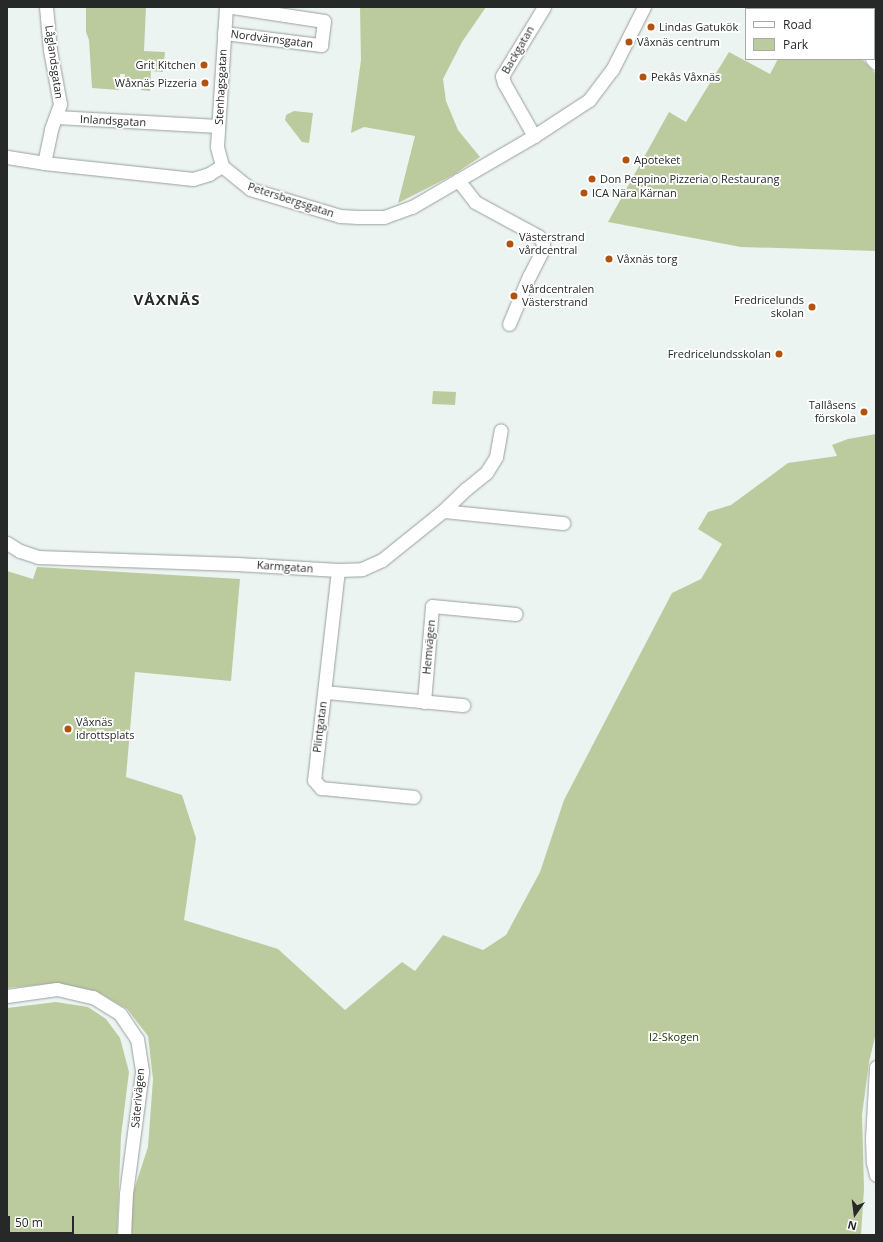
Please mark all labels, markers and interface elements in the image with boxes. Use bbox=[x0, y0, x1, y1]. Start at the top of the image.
legend bbox=[745, 8, 875, 60]
text: Road bbox=[783, 16, 812, 33]
place label: Lindas Gatukök bbox=[659, 20, 738, 34]
marker: Lindas Gatukök bbox=[646, 22, 656, 32]
street label: Låglandsgatan bbox=[42, 24, 66, 100]
street label: Backgatan bbox=[499, 24, 537, 76]
street label: Nordvärnsgatan bbox=[230, 27, 314, 51]
place label: Våxnäs centrum bbox=[637, 35, 720, 49]
text: Park bbox=[783, 36, 808, 53]
marker: Våxnäs centrum bbox=[624, 37, 634, 47]
street label: Stenhagsgatan bbox=[212, 49, 230, 125]
place label: Grit Kitchen bbox=[136, 58, 196, 72]
marker: Grit Kitchen bbox=[199, 60, 209, 70]
place label: Pekås Våxnäs bbox=[651, 70, 720, 84]
marker: Pekås Våxnäs bbox=[638, 72, 648, 82]
place label: Wåxnäs Pizzeria bbox=[115, 76, 197, 90]
marker: Wåxnäs Pizzeria bbox=[200, 78, 210, 88]
street label: Inlandsgatan bbox=[80, 113, 146, 129]
place label: Apoteket bbox=[634, 153, 680, 167]
marker: Apoteket bbox=[621, 155, 631, 165]
place label: Don Peppino Pizzeria o Restaurang bbox=[600, 172, 779, 186]
marker: Don Peppino Pizzeria o Restaurang bbox=[587, 174, 597, 184]
street label: Petersbergsgatan bbox=[246, 180, 336, 220]
place label: ICA Nära Kärnan bbox=[592, 186, 677, 200]
marker: ICA Nära Kärnan bbox=[579, 188, 589, 198]
place label: Västerstrand vårdcentral bbox=[519, 231, 585, 257]
marker: Västerstrand vårdcentral bbox=[504, 238, 516, 250]
place label: Våxnäs torg bbox=[617, 252, 677, 266]
marker: Våxnäs torg bbox=[604, 254, 614, 264]
place label: Vårdcentralen Västerstrand bbox=[522, 283, 594, 309]
district label: VÅXNÄS bbox=[134, 291, 200, 309]
marker: Vårdcentralen Västerstrand bbox=[509, 291, 519, 301]
place label: Fredricelunds skolan bbox=[734, 294, 804, 320]
marker: Fredricelunds skolan bbox=[807, 302, 817, 312]
place label: Fredricelundsskolan bbox=[668, 347, 771, 361]
marker: Fredricelundsskolan bbox=[774, 349, 784, 359]
place label: Tallåsens förskola bbox=[809, 399, 856, 425]
marker: Tallåsens förskola bbox=[859, 407, 869, 417]
street label: Karmgatan bbox=[256, 558, 314, 576]
street label: Hemvägen bbox=[420, 619, 438, 675]
street label: Plintgatan bbox=[310, 701, 330, 753]
place label: Våxnäs idrottsplats bbox=[76, 716, 134, 742]
marker: Våxnäs idrottsplats bbox=[63, 724, 73, 734]
park label: I2-Skogen bbox=[649, 1030, 699, 1044]
street label: Säterivägen bbox=[129, 1068, 147, 1128]
north arrow bbox=[835, 1194, 875, 1234]
scale bar bbox=[10, 1208, 76, 1234]
text: 50 m bbox=[15, 1214, 43, 1231]
text: N bbox=[846, 1218, 858, 1234]

